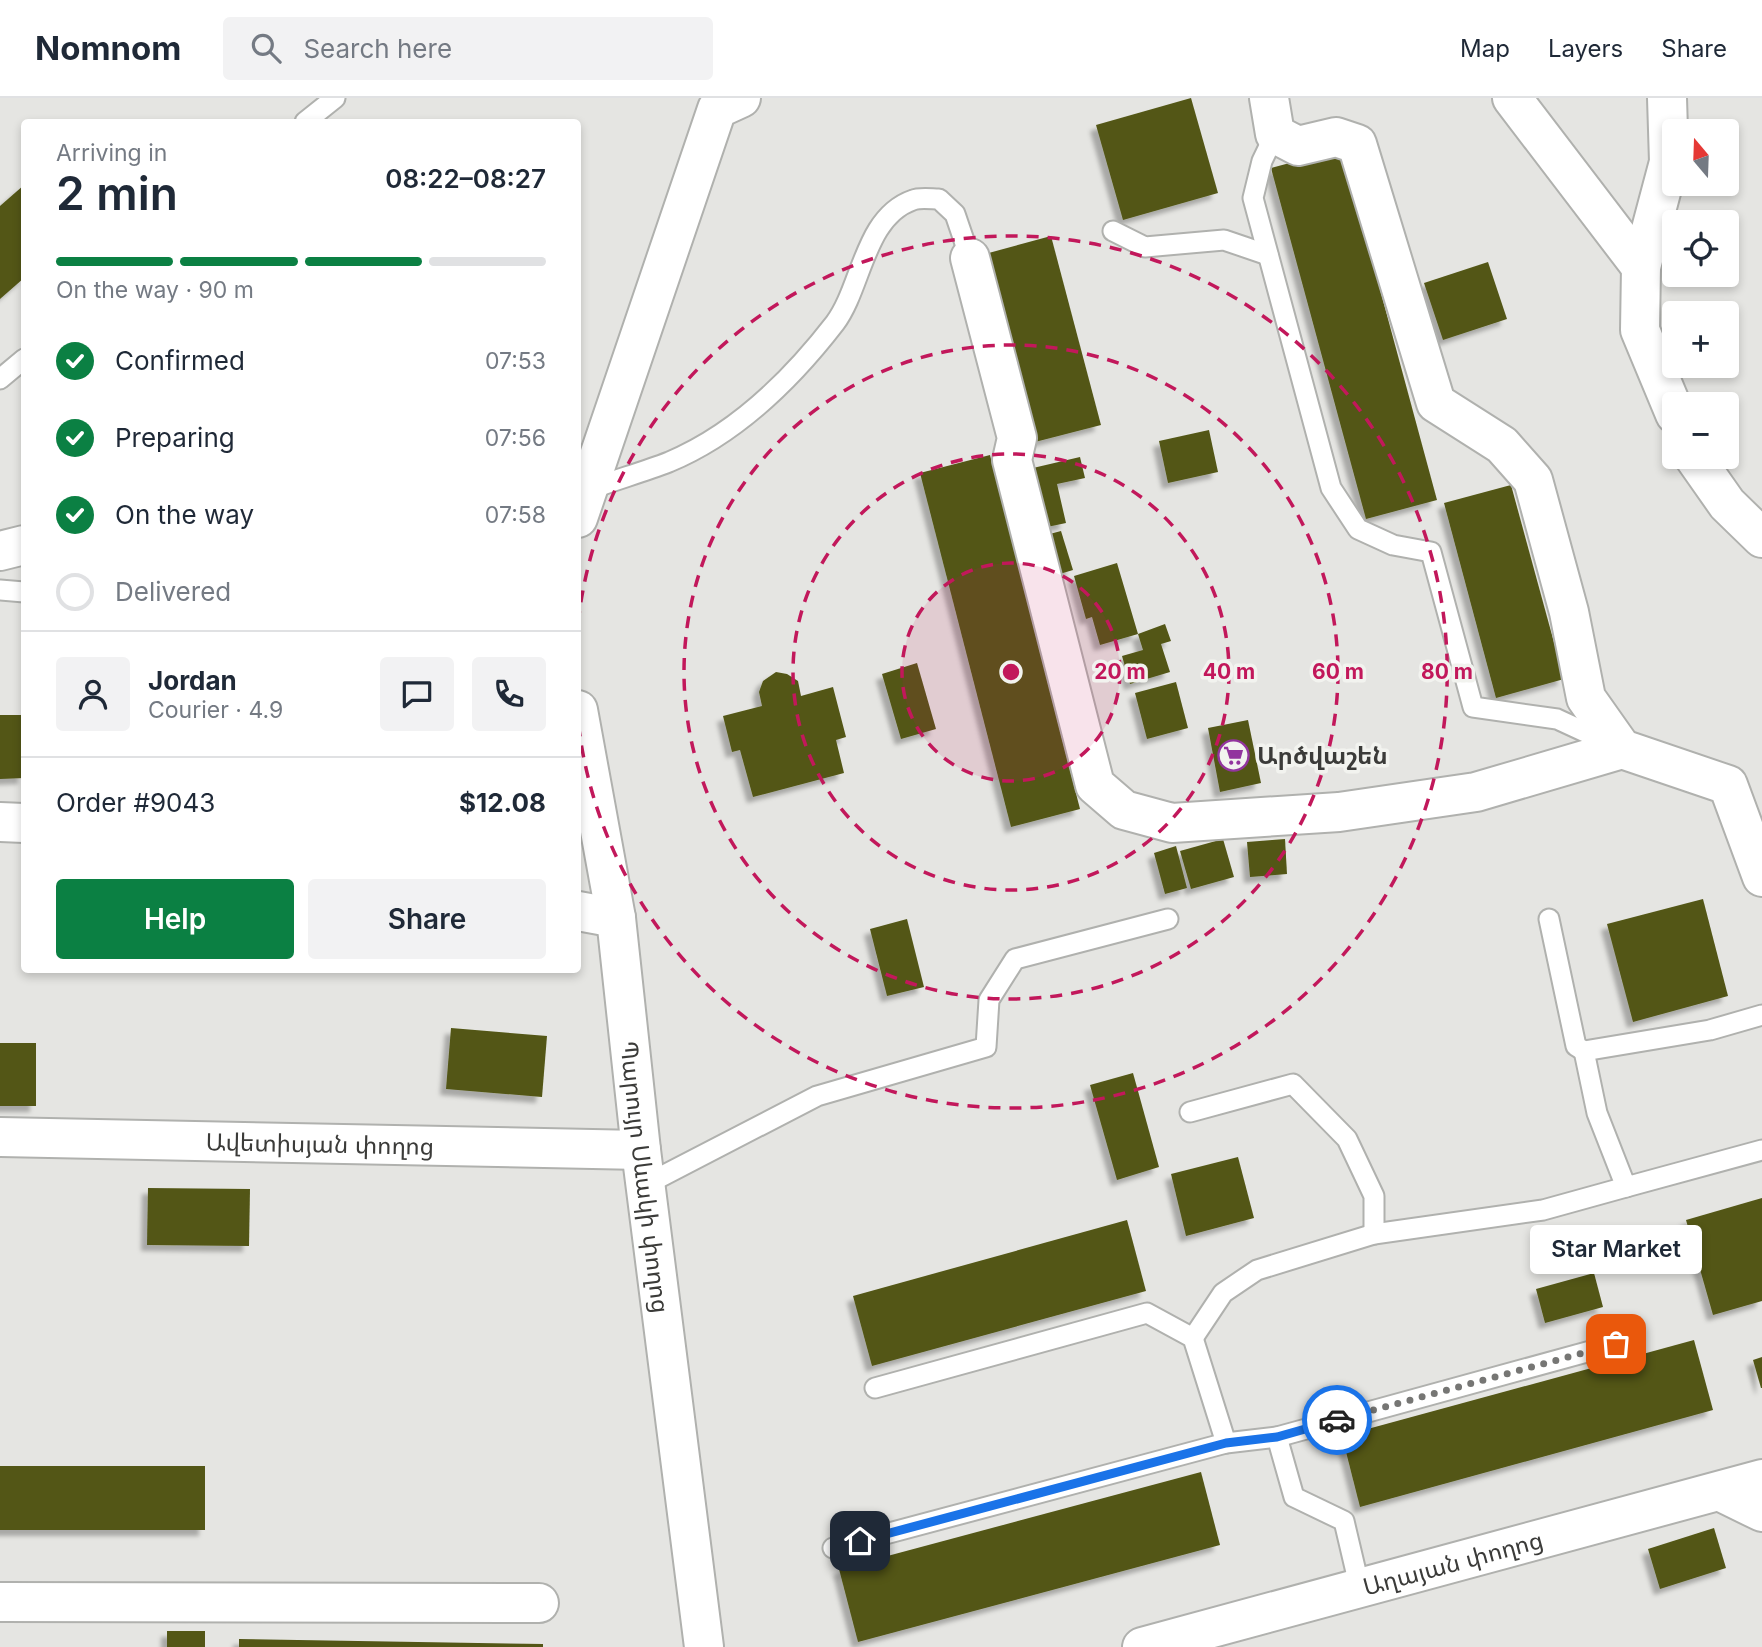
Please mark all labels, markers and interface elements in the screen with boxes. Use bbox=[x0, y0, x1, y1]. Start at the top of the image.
search box bbox=[223, 17, 713, 80]
text: Nomnom bbox=[35, 28, 181, 68]
icon: search bbox=[247, 29, 285, 67]
text: Search here bbox=[303, 33, 452, 64]
text: Map bbox=[1460, 34, 1510, 63]
text: Layers bbox=[1548, 34, 1623, 63]
text: Share bbox=[1661, 34, 1727, 63]
north arrow bbox=[1662, 119, 1740, 196]
map controls bbox=[1662, 119, 1739, 469]
text: Arriving in bbox=[56, 139, 167, 167]
text: 08:22–08:27 bbox=[385, 163, 546, 194]
text: 2 min bbox=[56, 165, 178, 221]
button: locate bbox=[1662, 210, 1739, 287]
text: On the way · 90 m bbox=[56, 276, 254, 304]
button: + bbox=[1662, 301, 1739, 378]
icon: check bbox=[56, 342, 94, 380]
text: Confirmed bbox=[115, 345, 245, 376]
text: 07:53 bbox=[485, 347, 546, 375]
button: − bbox=[1662, 392, 1739, 469]
icon: check bbox=[56, 419, 94, 457]
text: Preparing bbox=[115, 422, 235, 453]
text: 07:56 bbox=[485, 424, 546, 452]
icon: check bbox=[56, 496, 94, 534]
text: On the way bbox=[115, 499, 254, 530]
text: 07:58 bbox=[485, 501, 546, 529]
text: Delivered bbox=[115, 576, 231, 607]
button: person bbox=[56, 657, 130, 731]
button: chat bbox=[380, 657, 454, 731]
button: phone bbox=[472, 657, 546, 731]
text: 20 m bbox=[1094, 659, 1146, 684]
text: 40 m bbox=[1203, 659, 1255, 684]
text: 60 m bbox=[1312, 659, 1364, 684]
text: 80 m bbox=[1421, 659, 1473, 684]
centre of rings bbox=[999, 660, 1023, 684]
text: Jordan bbox=[148, 665, 237, 696]
text: Courier · 4.9 bbox=[148, 696, 283, 724]
supermarket icon: Արծվաշեն bbox=[1217, 738, 1251, 772]
place label: Արծվաշեն bbox=[1257, 741, 1388, 770]
text: Order #9043 bbox=[56, 787, 215, 818]
text: $12.08 bbox=[459, 787, 546, 818]
button: Help bbox=[56, 879, 294, 959]
button: Share bbox=[308, 879, 546, 959]
street label: Պարույր Սևակի փողոց bbox=[615, 1039, 676, 1315]
street label: Ավետիսյան փողոց bbox=[205, 1127, 434, 1160]
callout: Star Market bbox=[1530, 1225, 1702, 1274]
text: Star Market bbox=[1551, 1235, 1681, 1263]
pin bbox=[1586, 1314, 1646, 1374]
icon: bag bbox=[1597, 1325, 1635, 1363]
courier bbox=[1302, 1385, 1372, 1455]
icon: car bbox=[1318, 1401, 1356, 1439]
pin bbox=[830, 1511, 890, 1571]
icon: home bbox=[841, 1522, 879, 1560]
street label: Աղայան փողոց bbox=[1360, 1525, 1546, 1601]

